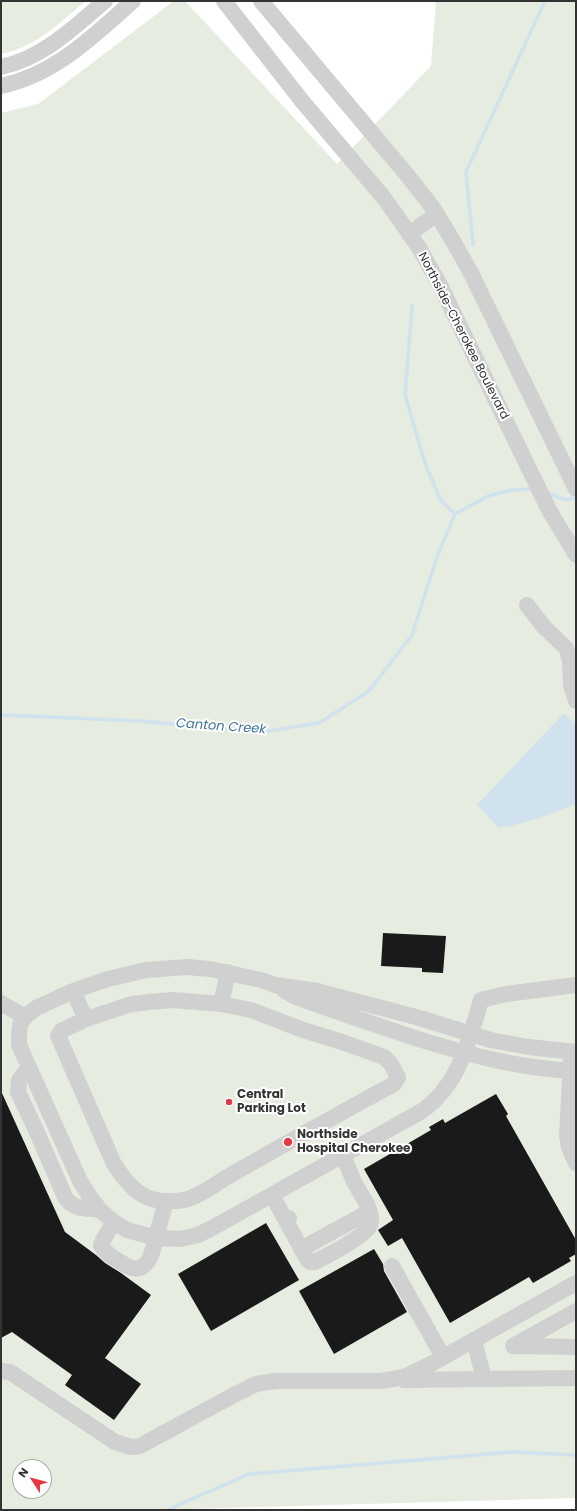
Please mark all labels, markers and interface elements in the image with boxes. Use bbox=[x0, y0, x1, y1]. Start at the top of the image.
street label: Northside-Cherokee Boulevard bbox=[415, 250, 511, 422]
water label: Canton Creek bbox=[176, 716, 266, 738]
place label: Central Parking Lot bbox=[237, 1088, 306, 1116]
marker: Central Parking Lot bbox=[224, 1097, 234, 1107]
place label: Northside Hospital Cherokee bbox=[297, 1128, 411, 1156]
marker: Northside Hospital Cherokee bbox=[282, 1136, 294, 1148]
north arrow bbox=[12, 1459, 52, 1499]
text: N bbox=[14, 1464, 32, 1481]

